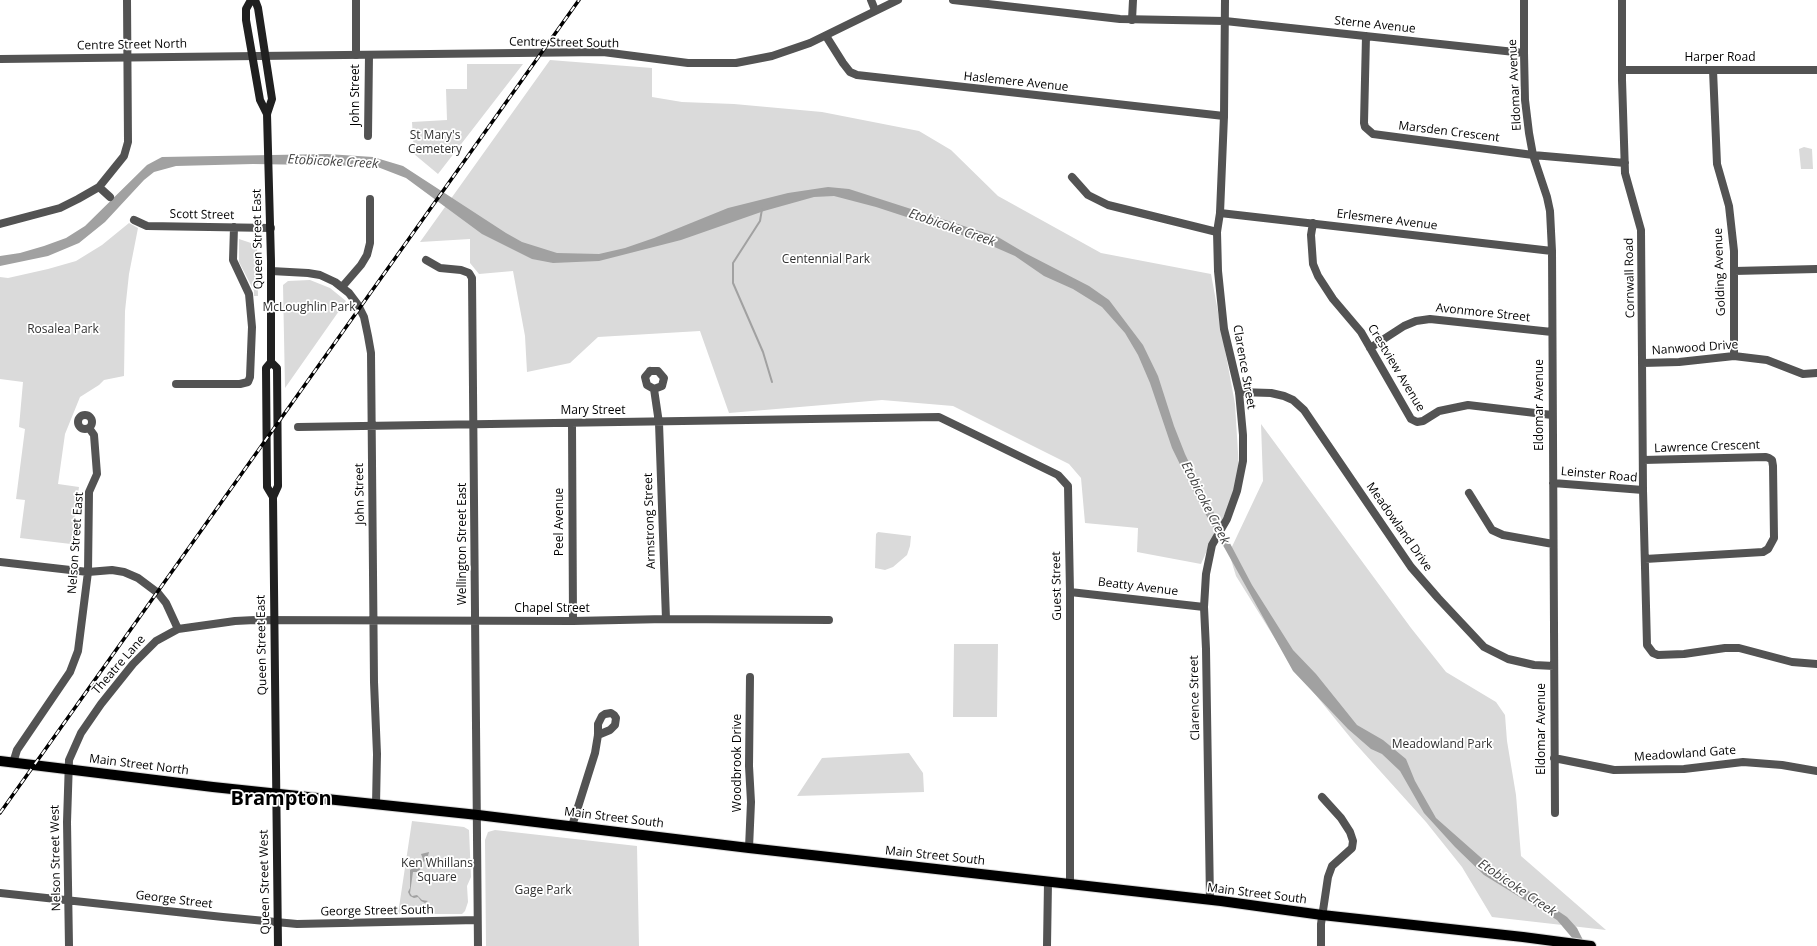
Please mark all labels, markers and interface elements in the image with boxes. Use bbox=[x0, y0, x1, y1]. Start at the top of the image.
street label: Sterne Avenue bbox=[1334, 14, 1416, 36]
street label: Centre Street South bbox=[509, 35, 619, 51]
street label: Centre Street North bbox=[77, 37, 187, 53]
street label: Eldomar Avenue bbox=[1505, 39, 1525, 131]
street label: Harper Road bbox=[1684, 51, 1756, 65]
street label: John Street bbox=[349, 64, 363, 126]
street label: Haslemere Avenue bbox=[963, 69, 1069, 95]
street label: Marsden Crescent bbox=[1398, 119, 1500, 145]
park label: St Mary's Cemetery bbox=[408, 129, 462, 157]
water label: Etobicoke Creek bbox=[287, 152, 379, 172]
street label: Queen Street East bbox=[250, 189, 266, 289]
water label: Etobicoke Creek bbox=[907, 206, 997, 250]
street label: Scott Street bbox=[170, 207, 234, 223]
street label: Erlesmere Avenue bbox=[1336, 207, 1438, 233]
street label: Golding Avenue bbox=[1711, 228, 1729, 316]
street label: Cornwall Road bbox=[1622, 237, 1638, 319]
park label: Centennial Park bbox=[782, 253, 870, 267]
park label: McLoughlin Park bbox=[263, 301, 355, 315]
street label: Avonmore Street bbox=[1435, 301, 1531, 325]
street label: Crestview Avenue bbox=[1364, 322, 1428, 414]
park label: Rosalea Park bbox=[27, 323, 99, 337]
street label: Clarence Street bbox=[1229, 324, 1259, 410]
street label: Nanwood Drive bbox=[1651, 338, 1739, 358]
street label: Eldomar Avenue bbox=[1533, 359, 1547, 451]
street label: Mary Street bbox=[560, 404, 626, 418]
street label: Lawrence Crescent bbox=[1654, 438, 1760, 456]
water label: Etobicoke Creek bbox=[1177, 459, 1233, 547]
street label: John Street bbox=[352, 463, 368, 525]
street label: Leinster Road bbox=[1560, 464, 1638, 486]
street label: Armstrong Street bbox=[641, 473, 659, 569]
street label: Meadowland Drive bbox=[1363, 480, 1435, 574]
street label: Wellington Street East bbox=[456, 483, 470, 605]
street label: Peel Avenue bbox=[553, 488, 567, 556]
street label: Nelson Street East bbox=[65, 492, 87, 594]
street label: Guest Street bbox=[1049, 551, 1065, 621]
street label: Beatty Avenue bbox=[1097, 575, 1179, 599]
street label: Queen Street East bbox=[254, 595, 270, 695]
street label: Chapel Street bbox=[514, 602, 590, 616]
street label: Theatre Lane bbox=[89, 633, 149, 697]
street label: Clarence Street bbox=[1187, 655, 1203, 741]
street label: Eldomar Avenue bbox=[1535, 683, 1549, 775]
street label: Woodbrook Drive bbox=[731, 714, 745, 812]
park label: Meadowland Park bbox=[1392, 738, 1492, 752]
street label: Meadowland Gate bbox=[1634, 743, 1736, 765]
street label: Main Street North bbox=[88, 752, 190, 778]
district label: Brampton bbox=[230, 787, 332, 811]
street label: Nelson Street West bbox=[48, 805, 64, 911]
street label: Main Street South bbox=[563, 805, 665, 831]
street label: Queen Street West bbox=[257, 829, 273, 935]
street label: Main Street South bbox=[884, 844, 986, 868]
water label: Etobicoke Creek bbox=[1475, 856, 1559, 920]
park label: Ken Whillans Square bbox=[401, 857, 473, 885]
street label: Main Street South bbox=[1206, 881, 1308, 907]
park label: Gage Park bbox=[515, 884, 571, 898]
street label: George Street bbox=[135, 888, 213, 912]
street label: George Street South bbox=[320, 903, 434, 919]

